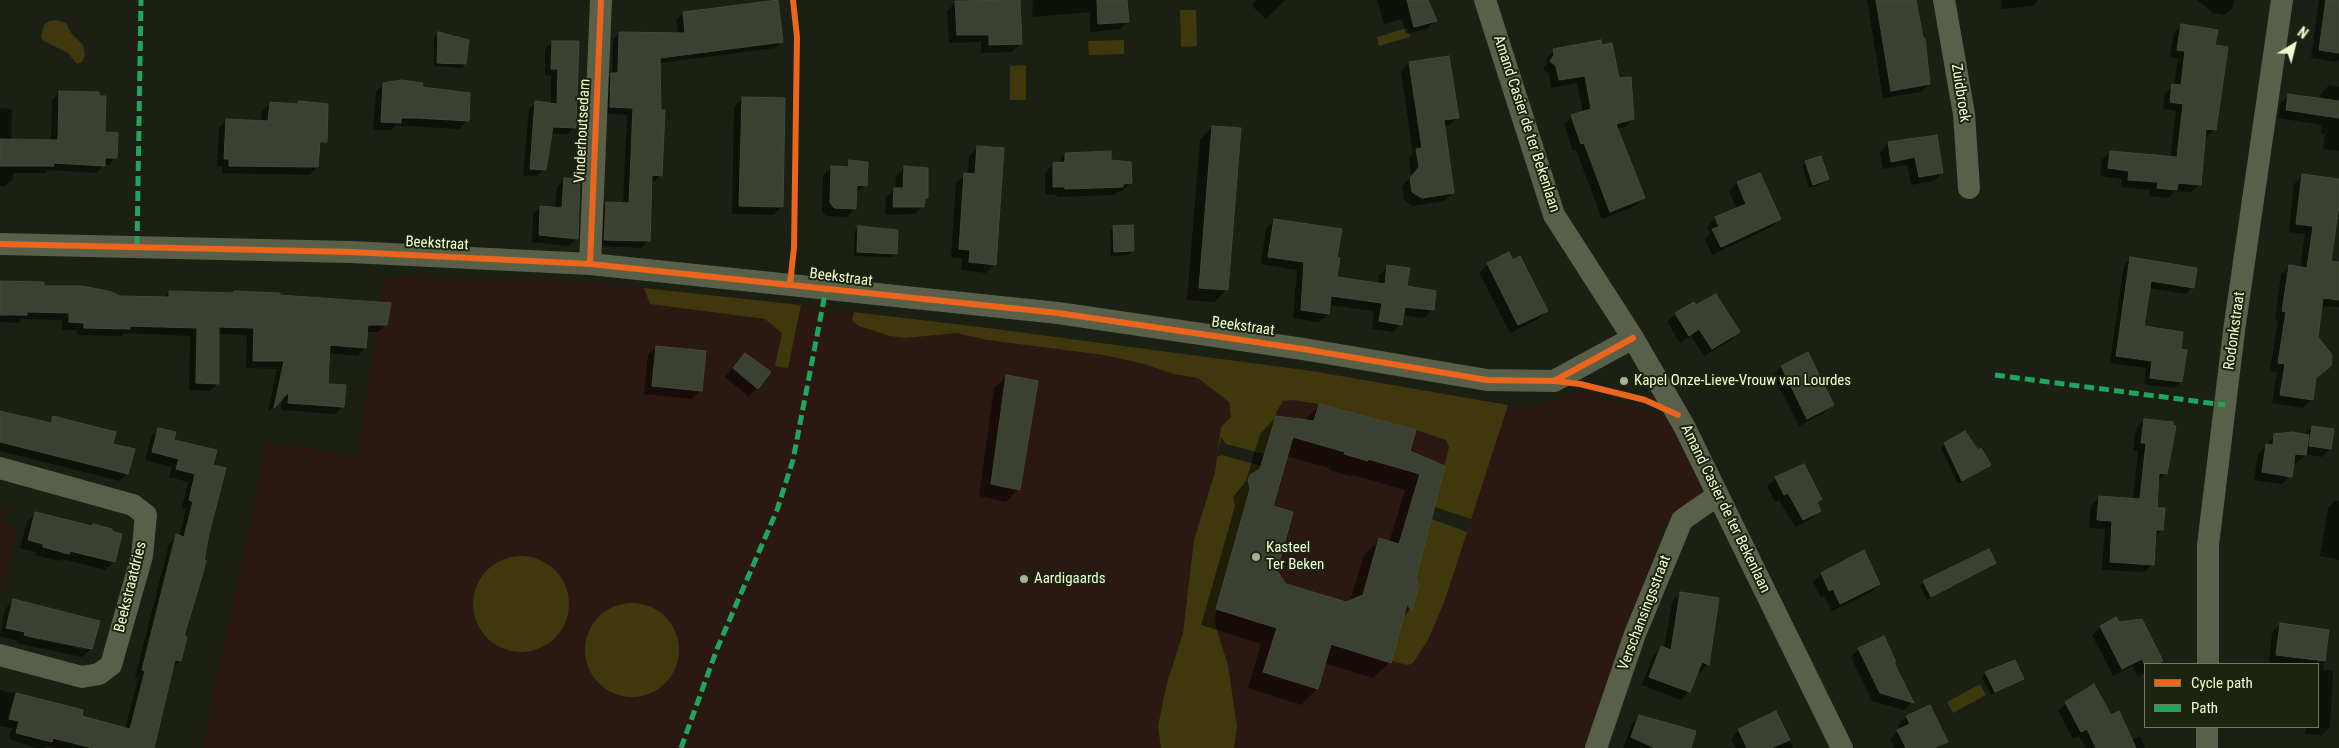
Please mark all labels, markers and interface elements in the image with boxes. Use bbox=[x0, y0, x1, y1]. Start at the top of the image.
north arrow bbox=[2269, 20, 2319, 70]
text: N bbox=[2295, 24, 2311, 42]
street label: Amand Casier de ter Bekenlaan bbox=[1489, 33, 1563, 215]
street label: Zuidbroek bbox=[1946, 62, 1974, 124]
street label: Vinderhoutsedam bbox=[571, 78, 595, 184]
street label: Beekstraat bbox=[405, 233, 469, 255]
street label: Beekstraat bbox=[808, 265, 874, 291]
street label: Rodonkstraat bbox=[2221, 291, 2249, 371]
street label: Beekstraat bbox=[1210, 314, 1276, 340]
place label: Kapel Onze-Lieve-Vrouw van Lourdes bbox=[1634, 372, 1851, 390]
marker: Kapel Onze-Lieve-Vrouw van Lourdes bbox=[1618, 375, 1630, 387]
street label: Amand Casier de ter Bekenlaan bbox=[1676, 422, 1774, 596]
place label: Kasteel Ter Beken bbox=[1266, 539, 1324, 574]
street label: Beekstraatdries bbox=[111, 540, 151, 634]
marker: Kasteel Ter Beken bbox=[1250, 551, 1262, 563]
street label: Verschansingsstraat bbox=[1615, 553, 1675, 673]
place label: Aardigaards bbox=[1034, 570, 1106, 588]
marker: Aardigaards bbox=[1018, 573, 1030, 585]
legend bbox=[2144, 663, 2319, 728]
text: Cycle path bbox=[2191, 674, 2253, 692]
text: Path bbox=[2191, 699, 2218, 717]

